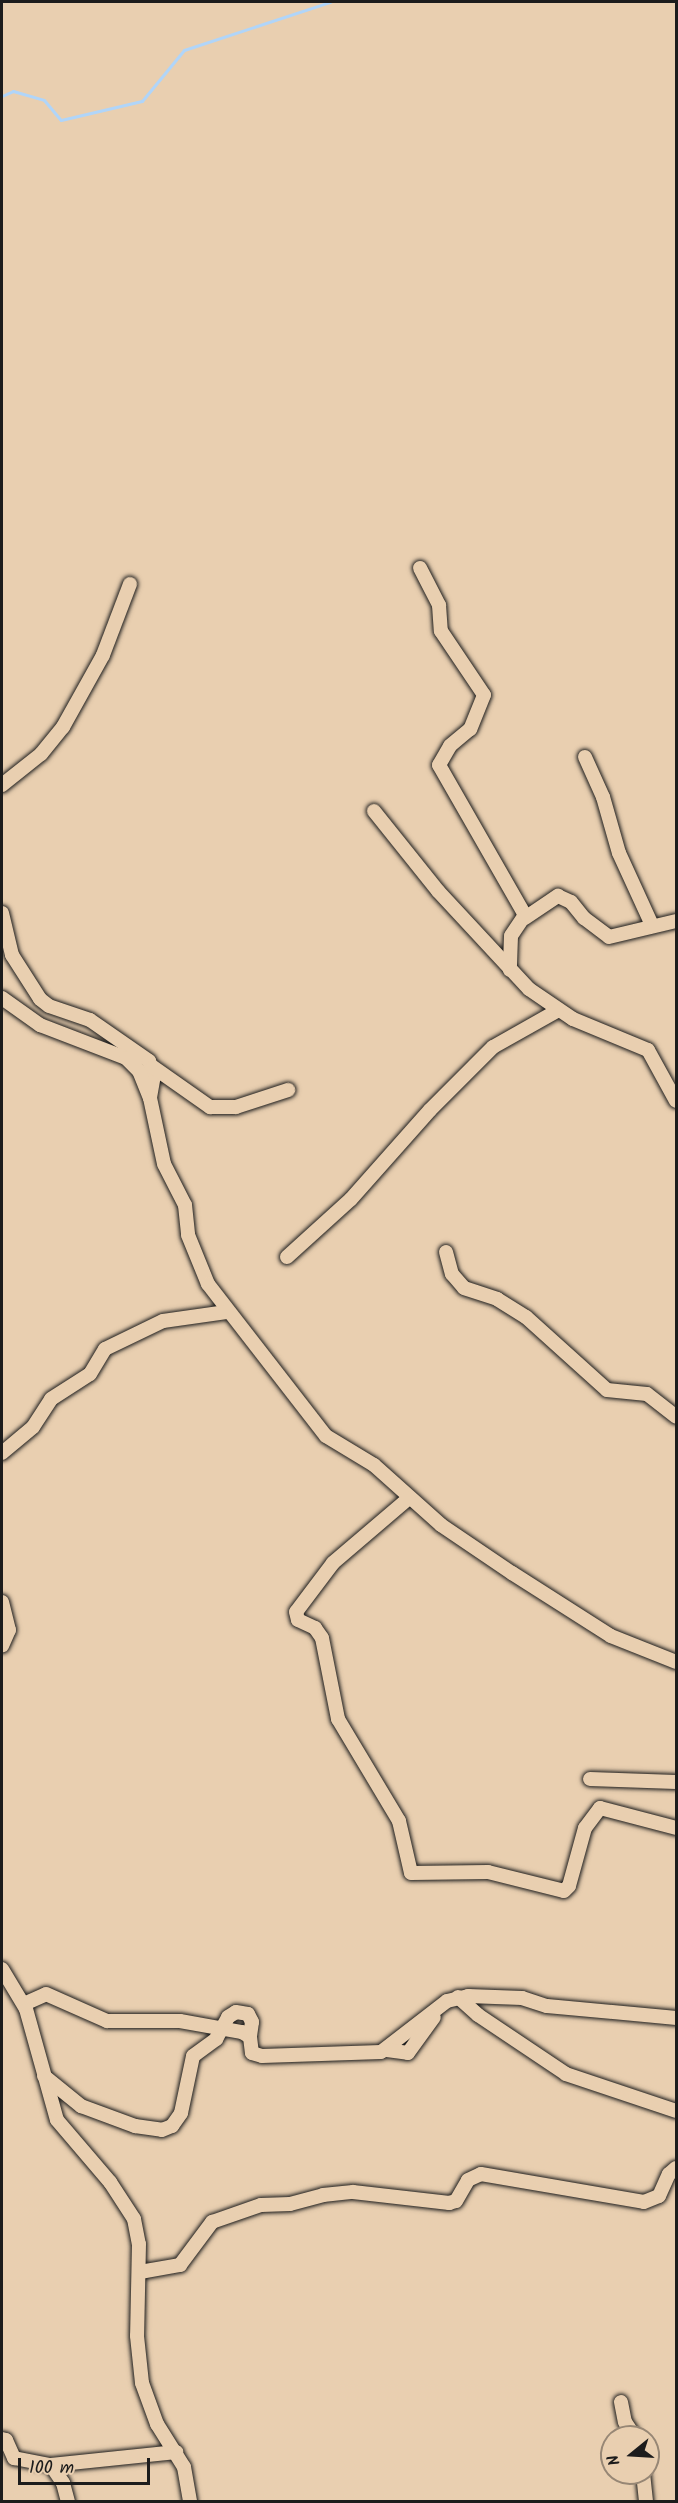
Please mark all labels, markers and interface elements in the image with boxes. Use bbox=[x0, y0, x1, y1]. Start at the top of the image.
north arrow bbox=[600, 2425, 660, 2485]
scale bar bbox=[21, 2446, 153, 2484]
text: N bbox=[601, 2451, 628, 2469]
text: 100 m bbox=[29, 2454, 74, 2483]

